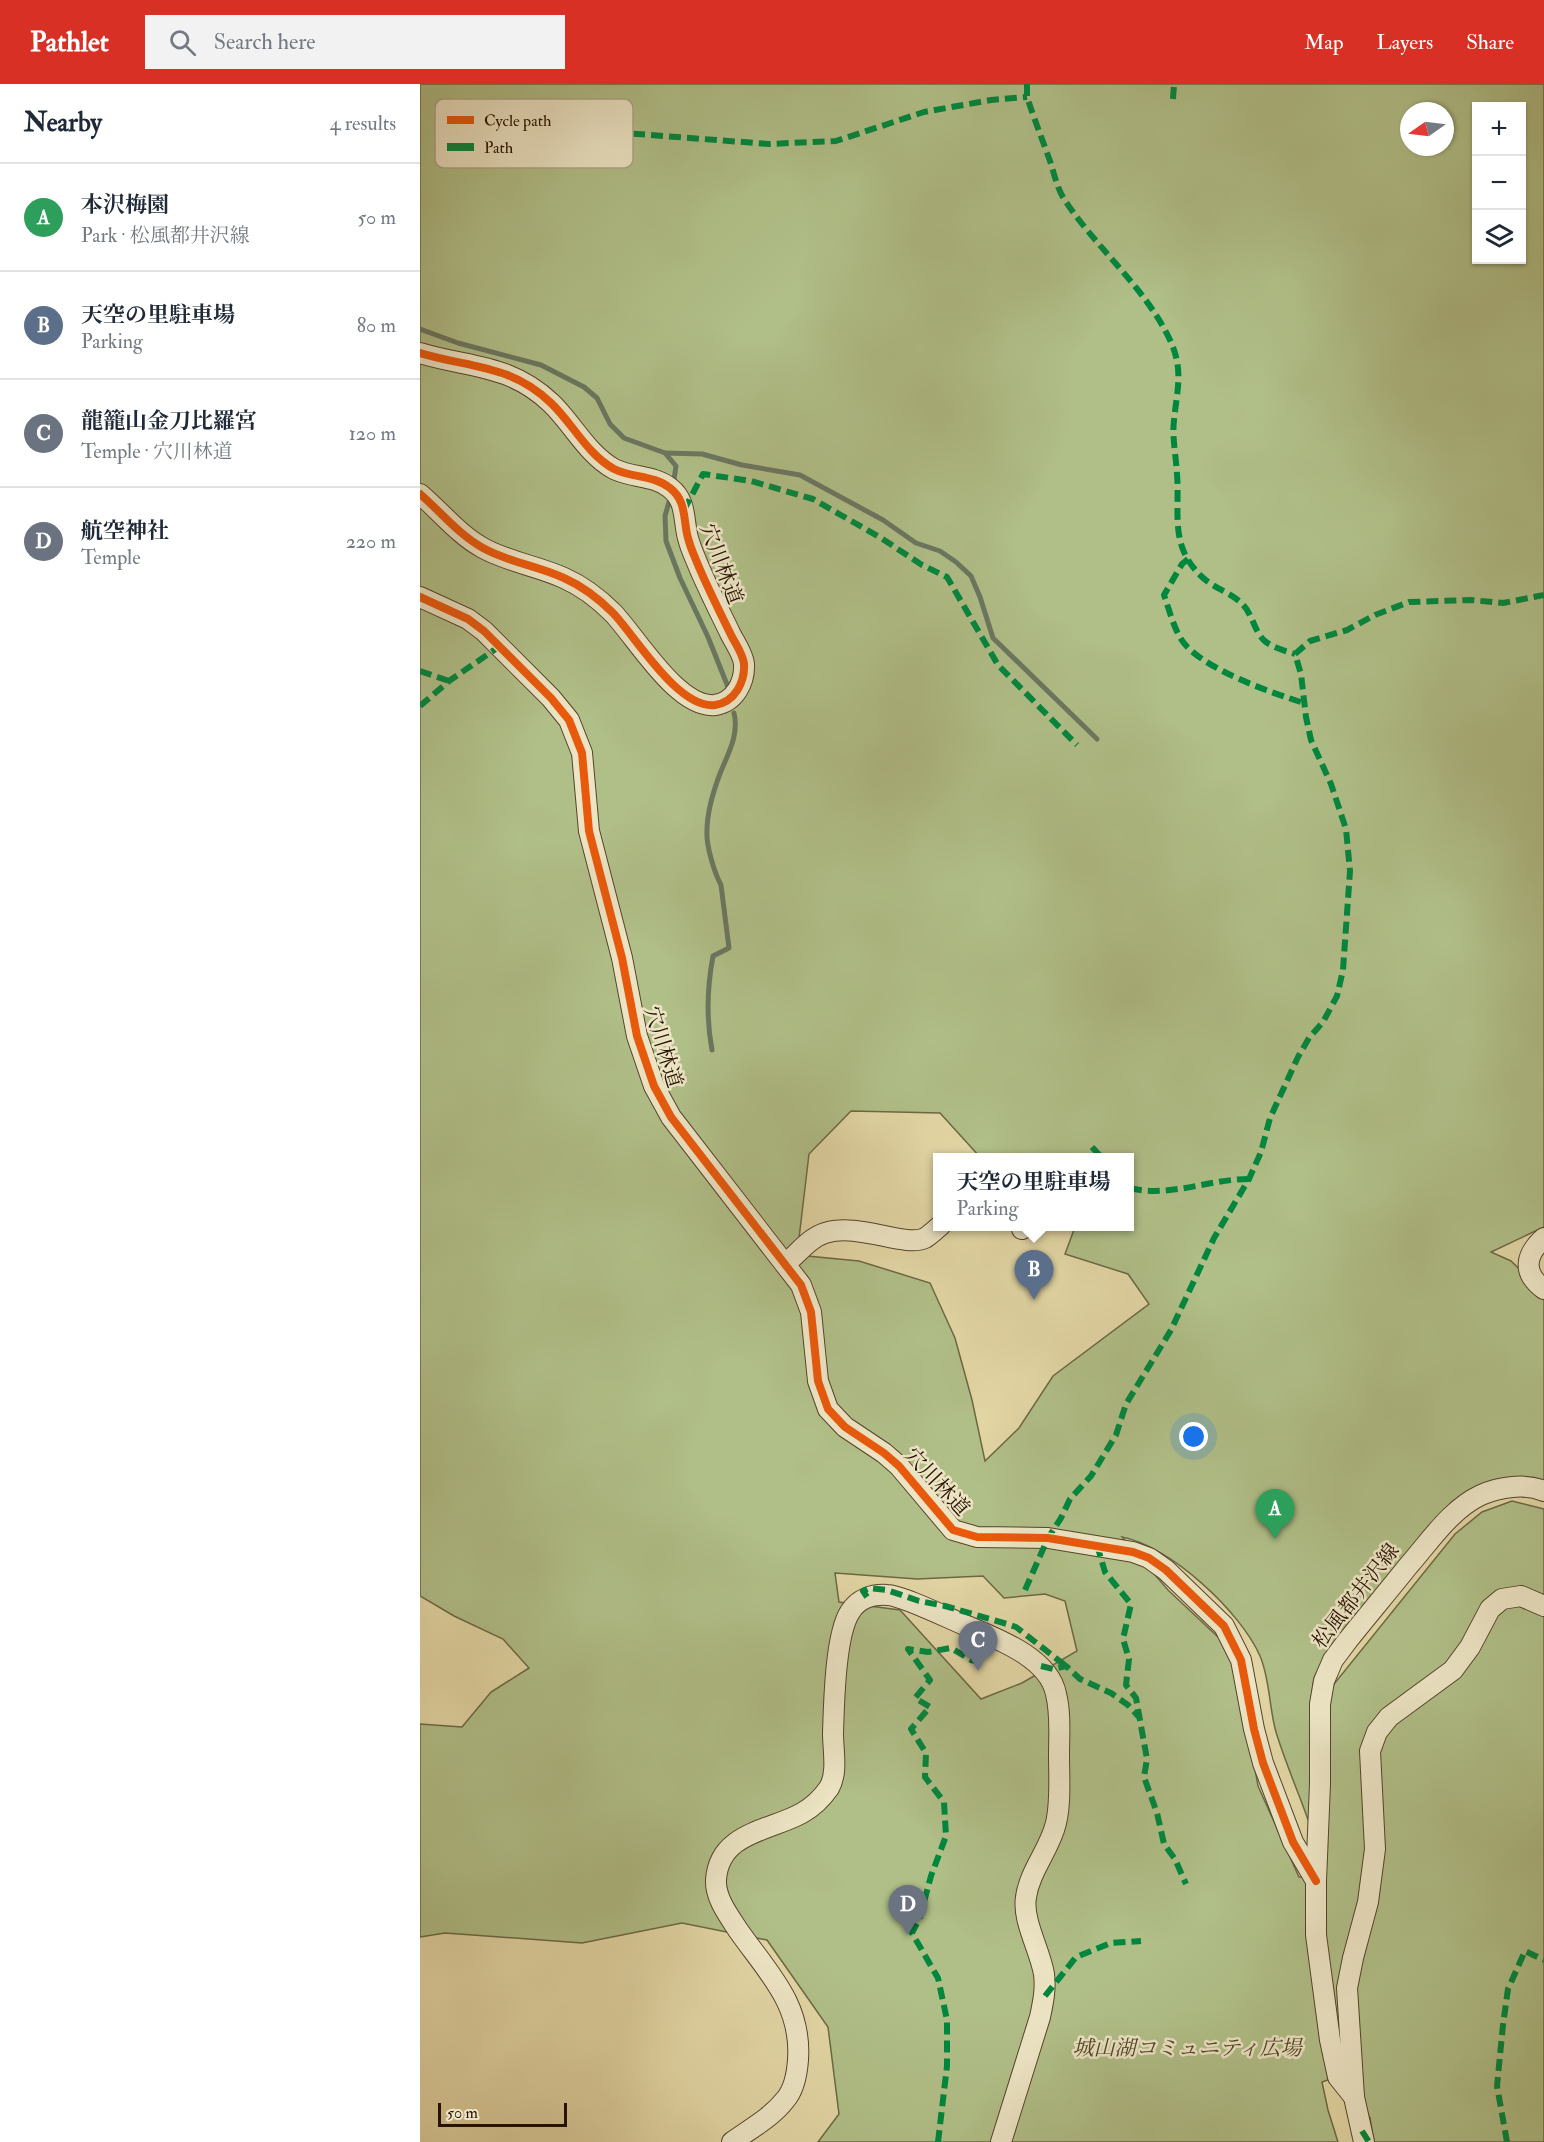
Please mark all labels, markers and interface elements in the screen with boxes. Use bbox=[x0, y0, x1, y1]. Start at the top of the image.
search box bbox=[145, 15, 565, 69]
text: Pathlet bbox=[30, 25, 109, 60]
icon: search bbox=[166, 26, 199, 59]
text: Search here bbox=[214, 28, 316, 56]
text: Map bbox=[1304, 29, 1344, 56]
text: Layers bbox=[1377, 29, 1433, 56]
text: Share bbox=[1466, 29, 1514, 56]
legend bbox=[435, 99, 633, 168]
north arrow bbox=[1400, 102, 1454, 156]
map controls bbox=[1472, 102, 1526, 264]
button: + bbox=[1472, 102, 1526, 156]
text: Nearby bbox=[24, 107, 102, 139]
text: 4 results bbox=[330, 111, 396, 136]
text: Cycle path bbox=[484, 111, 552, 132]
text: Path bbox=[484, 138, 514, 158]
button: − bbox=[1472, 156, 1526, 210]
text: 本沢梅園 bbox=[81, 191, 169, 219]
text: A bbox=[37, 205, 50, 230]
text: 50 m bbox=[357, 205, 396, 230]
button: layers bbox=[1472, 210, 1526, 264]
text: Park · 松風都井沢線 bbox=[81, 223, 250, 248]
text: 天空の里駐車場 bbox=[81, 301, 235, 329]
text: B bbox=[37, 313, 50, 338]
text: 80 m bbox=[357, 313, 396, 338]
text: Parking bbox=[81, 329, 143, 354]
text: 龍籠山金刀比羅宮 bbox=[81, 407, 257, 435]
text: C bbox=[36, 421, 51, 446]
text: 120 m bbox=[349, 421, 396, 446]
text: Temple · 穴川林道 bbox=[81, 439, 233, 464]
text: 航空神社 bbox=[81, 517, 169, 545]
street label: 穴川林道 bbox=[693, 520, 749, 608]
text: D bbox=[35, 529, 52, 554]
text: 220 m bbox=[346, 529, 396, 554]
text: Temple bbox=[81, 545, 141, 570]
street label: 穴川林道 bbox=[638, 1003, 688, 1091]
popup bbox=[933, 1153, 1134, 1231]
text: 天空の里駐車場 bbox=[956, 1168, 1111, 1196]
text: Parking bbox=[956, 1196, 1018, 1221]
pin: B bbox=[1014, 1250, 1054, 1300]
your location bbox=[1179, 1422, 1208, 1451]
street label: 穴川林道 bbox=[898, 1442, 976, 1522]
pin: A bbox=[1256, 1490, 1294, 1539]
street label: 松風都井沢線 bbox=[1307, 1538, 1405, 1654]
pin: C bbox=[958, 1622, 998, 1671]
pin: D bbox=[888, 1886, 928, 1935]
park label: 城山湖コミュニティ広場 bbox=[1073, 2035, 1303, 2062]
scale bar bbox=[438, 2100, 567, 2128]
text: 50 m bbox=[447, 2103, 478, 2123]

